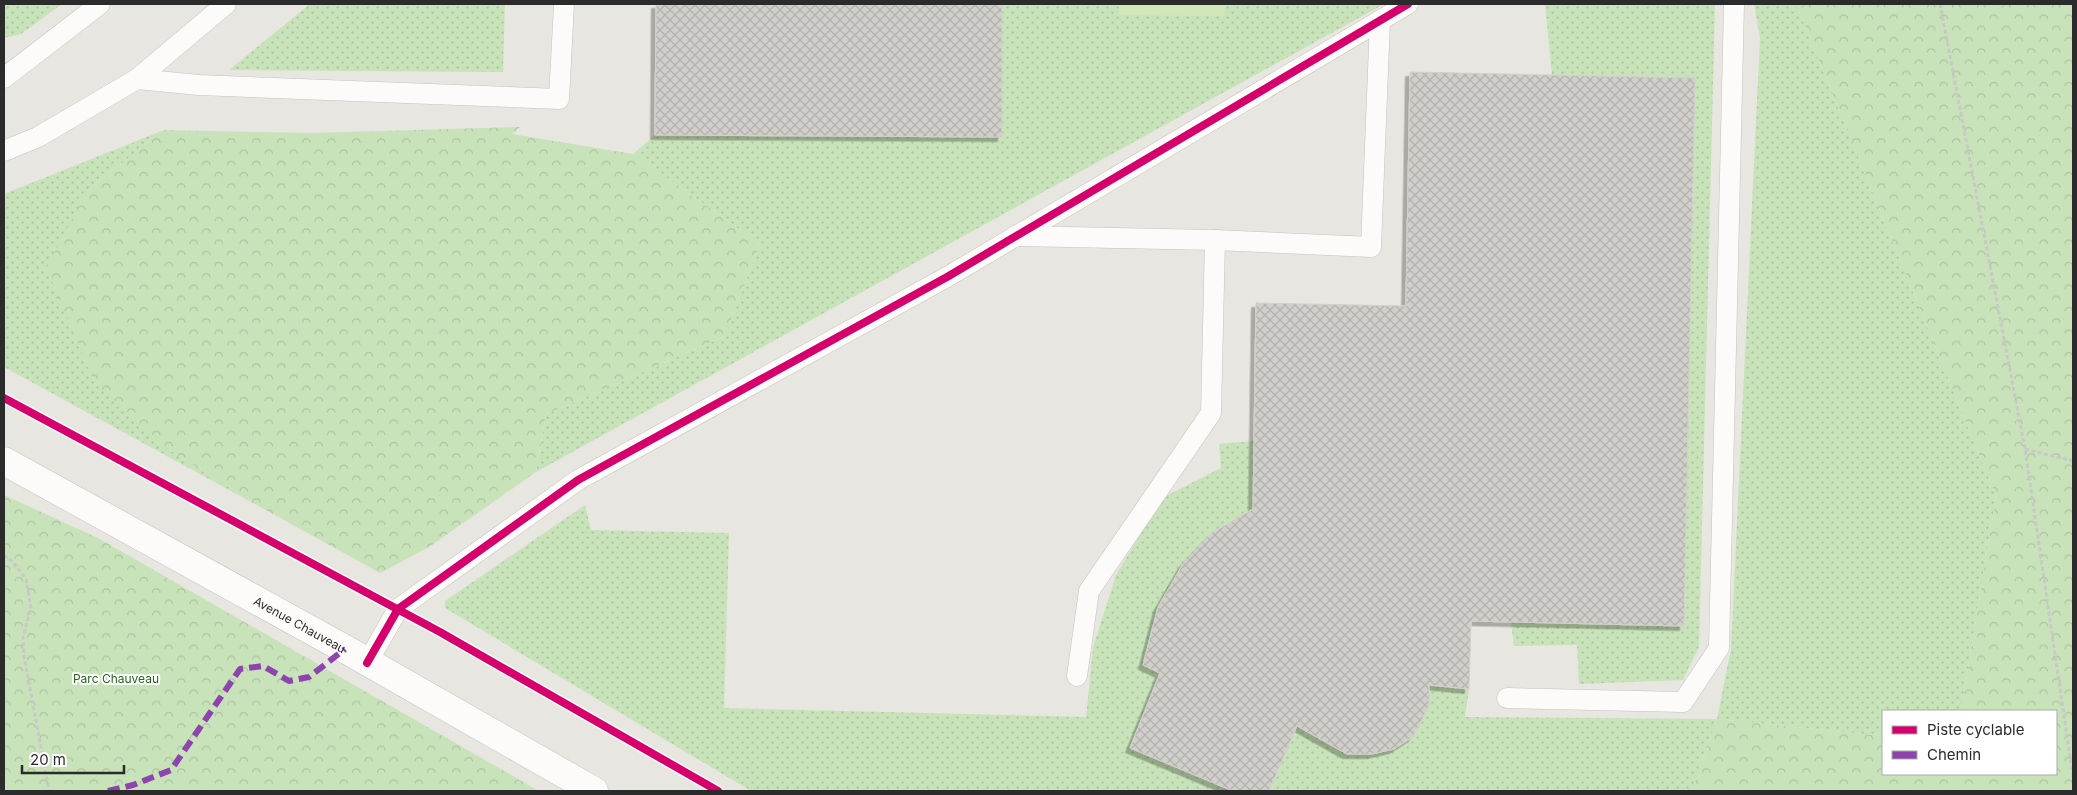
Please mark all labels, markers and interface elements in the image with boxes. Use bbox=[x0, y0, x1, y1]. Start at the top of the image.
street label: Avenue Chauveau bbox=[251, 593, 349, 656]
park label: Parc Chauveau bbox=[73, 671, 159, 686]
legend bbox=[1882, 710, 2057, 775]
text: Piste cyclable bbox=[1927, 720, 2024, 739]
scale bar bbox=[22, 742, 125, 774]
text: Chemin bbox=[1927, 745, 1981, 764]
text: 20 m bbox=[30, 750, 66, 769]

